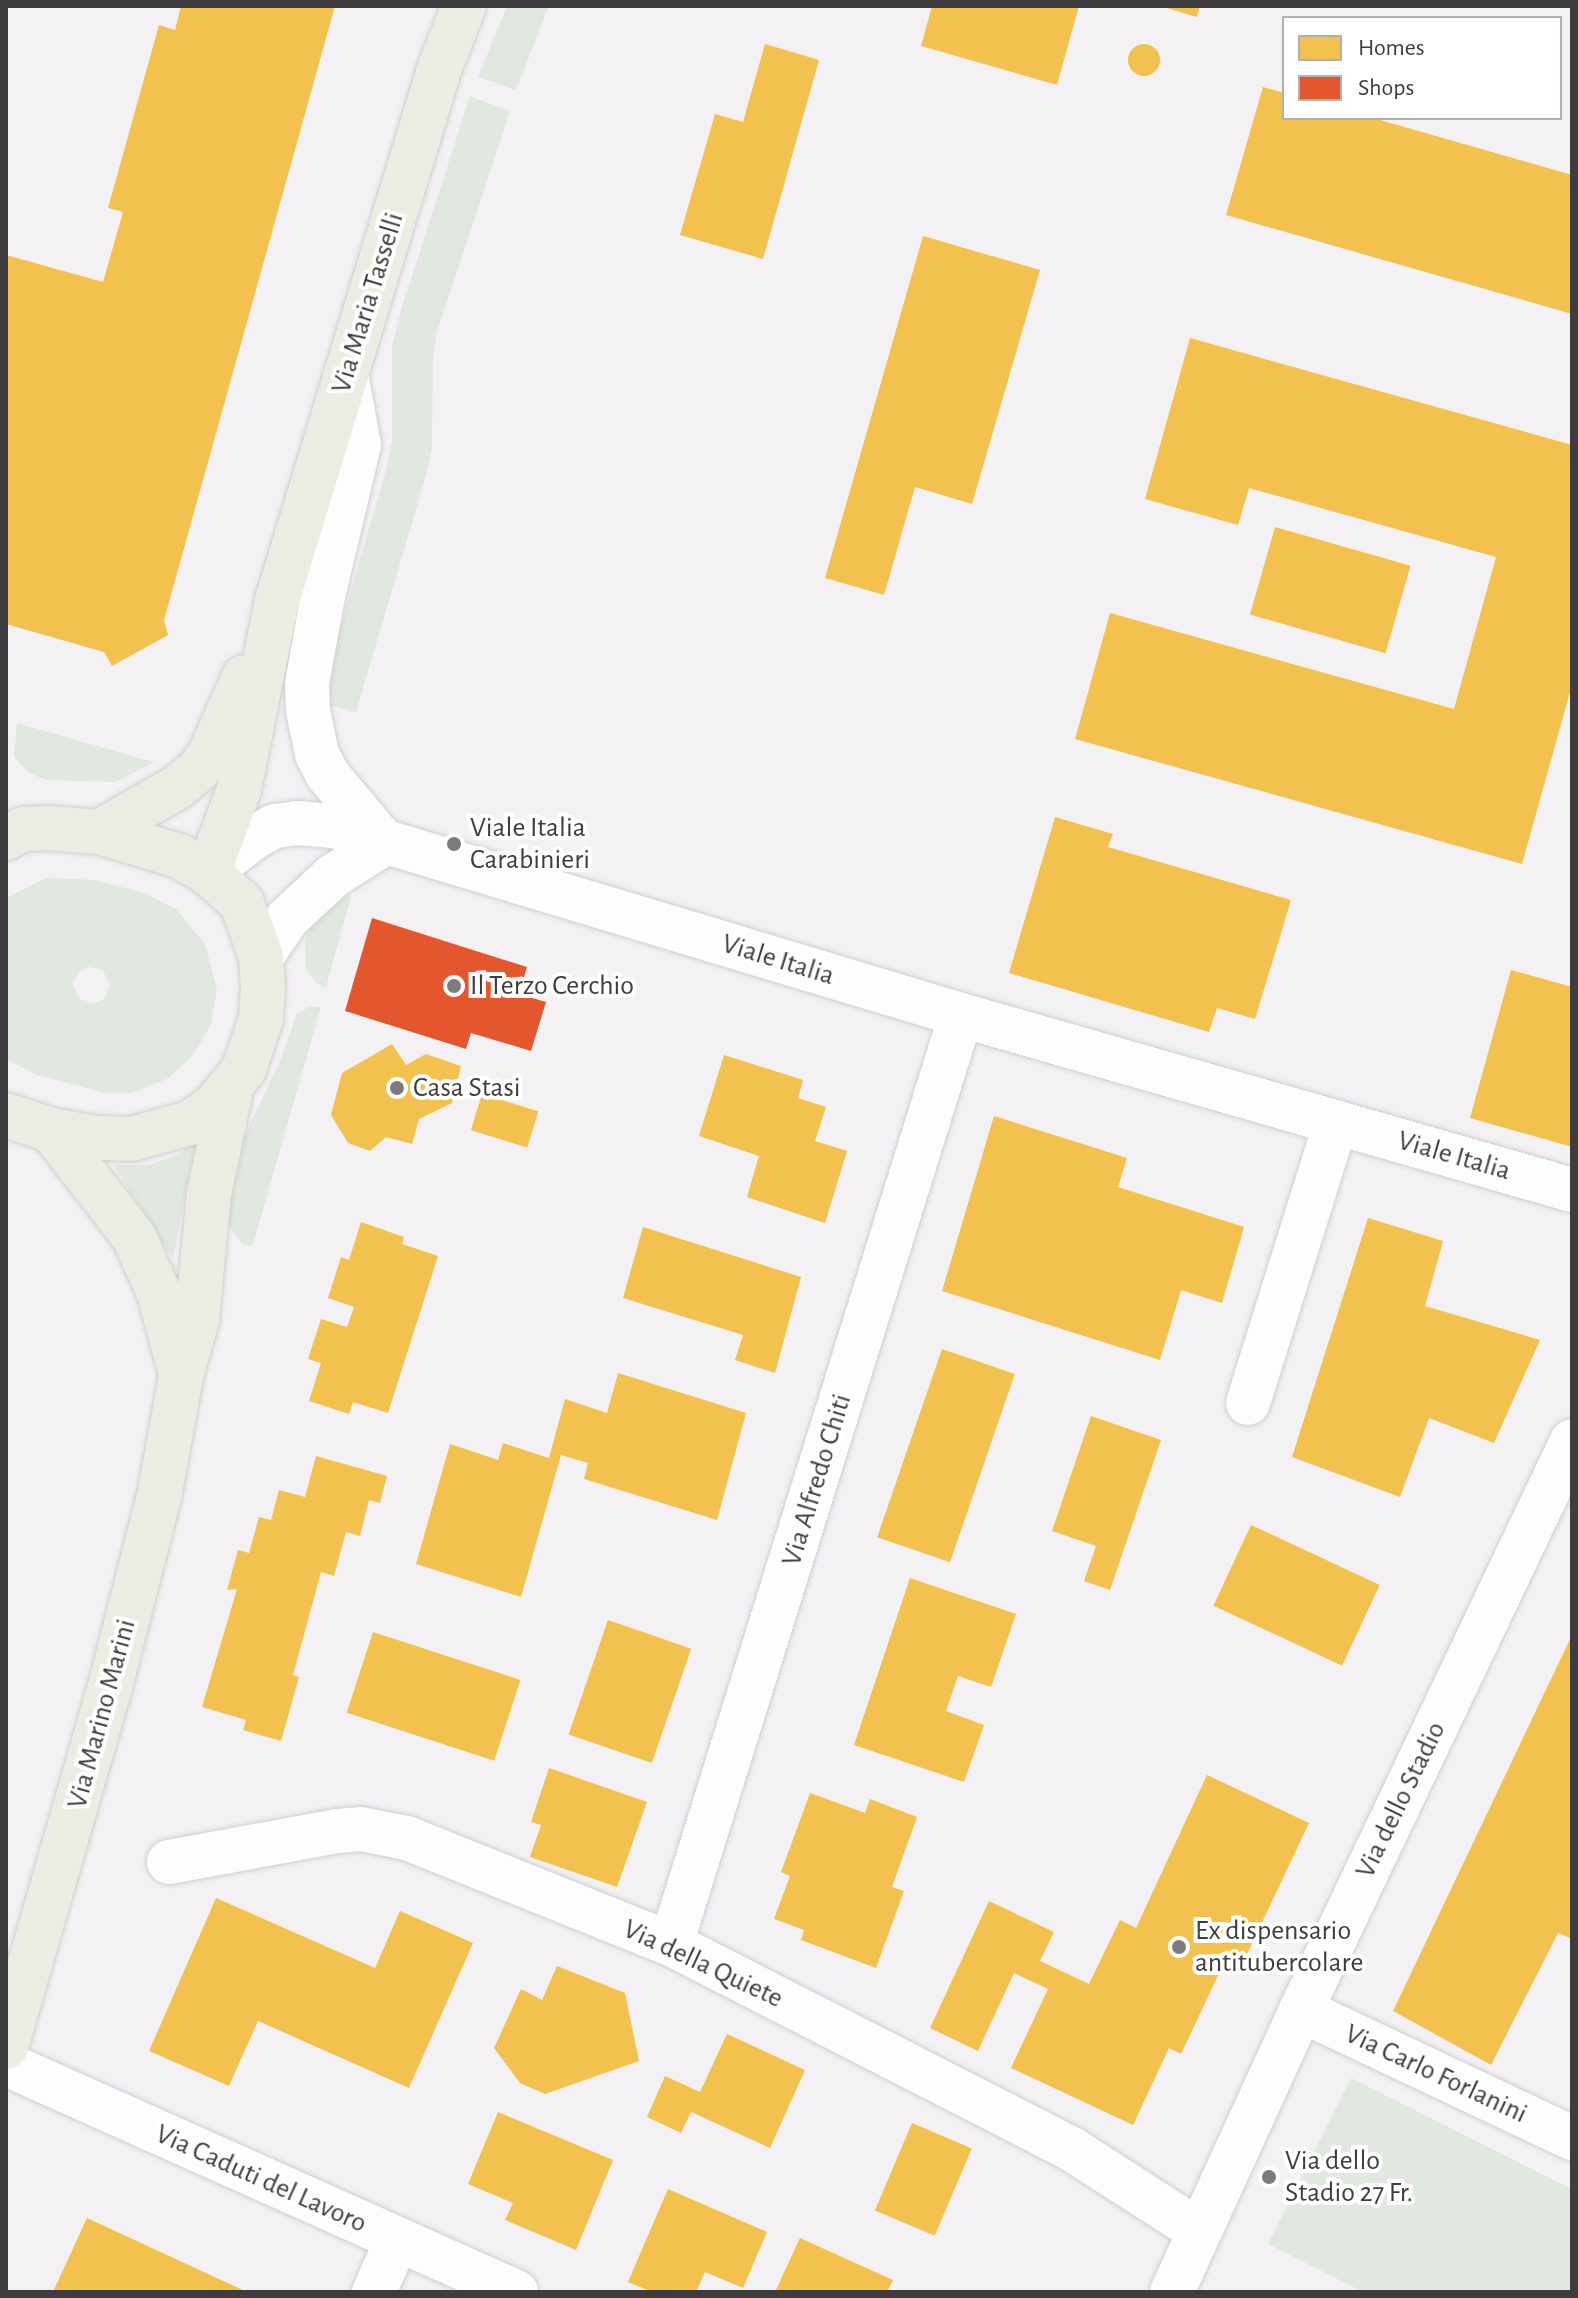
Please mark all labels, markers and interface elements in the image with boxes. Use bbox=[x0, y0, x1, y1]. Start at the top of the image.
legend bbox=[1282, 16, 1562, 120]
text: Homes bbox=[1358, 36, 1425, 60]
text: Shops bbox=[1358, 76, 1414, 100]
street label: Via Maria Tasselli bbox=[325, 209, 411, 397]
place label: Viale Italia Carabinieri bbox=[470, 811, 590, 877]
marker: Viale Italia Carabinieri bbox=[445, 835, 463, 853]
street label: Viale Italia bbox=[718, 927, 838, 993]
place label: Il Terzo Cerchio bbox=[470, 969, 634, 1003]
marker: Il Terzo Cerchio bbox=[445, 977, 463, 995]
place label: Casa Stasi bbox=[413, 1071, 521, 1105]
marker: Casa Stasi bbox=[388, 1079, 406, 1097]
street label: Viale Italia bbox=[1394, 1124, 1514, 1188]
street label: Via Alfredo Chiti bbox=[775, 1390, 859, 1570]
street label: Via Marino Marini bbox=[61, 1616, 143, 1812]
street label: Via dello Stadio bbox=[1349, 1716, 1453, 1884]
street label: Via della Quiete bbox=[618, 1912, 788, 2016]
place label: Ex dispensario antitubercolare bbox=[1195, 1914, 1363, 1980]
marker: Ex dispensario antitubercolare bbox=[1170, 1938, 1188, 1956]
street label: Via Carlo Forlanini bbox=[1339, 2017, 1533, 2131]
street label: Via Caduti del Lavoro bbox=[150, 2117, 372, 2241]
place label: Via dello Stadio 27 Fr. bbox=[1285, 2144, 1413, 2210]
marker: Via dello Stadio 27 Fr. bbox=[1260, 2168, 1278, 2186]

